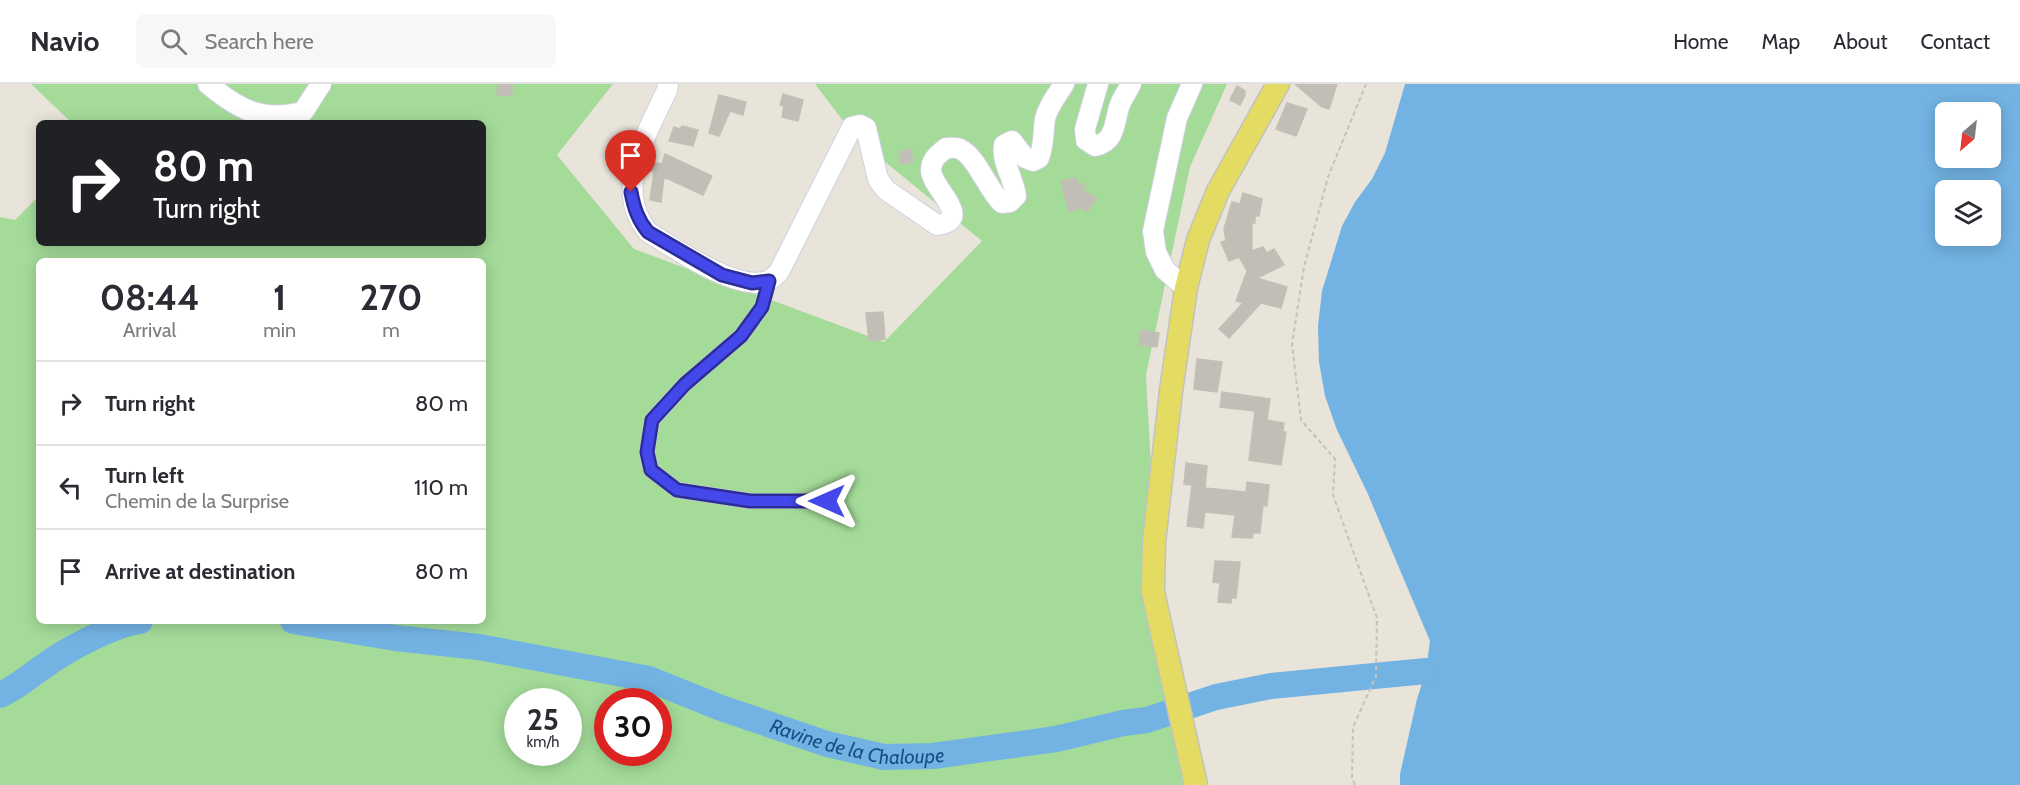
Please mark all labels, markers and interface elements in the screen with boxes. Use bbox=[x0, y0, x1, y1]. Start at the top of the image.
search box bbox=[136, 14, 556, 68]
text: Navio bbox=[30, 24, 100, 58]
icon: search bbox=[157, 25, 190, 58]
text: Search here bbox=[205, 28, 314, 55]
text: Home bbox=[1673, 29, 1729, 54]
text: Map bbox=[1762, 29, 1800, 54]
text: About bbox=[1833, 29, 1887, 54]
text: Contact bbox=[1920, 29, 1990, 54]
north arrow bbox=[1935, 102, 2001, 168]
map controls bbox=[1935, 102, 2001, 246]
pin bbox=[605, 130, 656, 192]
icon: arrive bbox=[614, 139, 647, 172]
text: 80 m bbox=[153, 140, 254, 192]
icon: right bbox=[54, 144, 132, 222]
button: layers bbox=[1935, 180, 2001, 246]
text: Turn right bbox=[153, 192, 260, 225]
text: 08:44 bbox=[100, 275, 200, 319]
text: 1 bbox=[273, 275, 286, 319]
text: 270 bbox=[360, 275, 422, 319]
text: Arrival bbox=[123, 318, 176, 342]
text: min bbox=[263, 318, 296, 342]
text: m bbox=[382, 318, 400, 342]
icon: right bbox=[54, 387, 87, 420]
text: Turn right bbox=[105, 390, 195, 417]
text: 80 m bbox=[415, 390, 468, 417]
text: Turn left bbox=[105, 462, 184, 489]
position arrow bbox=[795, 469, 859, 533]
icon: left bbox=[54, 471, 87, 504]
text: 110 m bbox=[414, 474, 468, 501]
text: Chemin de la Surprise bbox=[105, 489, 289, 513]
icon: arrive bbox=[54, 555, 87, 588]
text: Arrive at destination bbox=[105, 558, 295, 585]
text: 80 m bbox=[415, 558, 468, 585]
speed limit sign: 30 bbox=[594, 688, 672, 766]
text: 25 bbox=[527, 701, 559, 738]
water label: Ravine de la Chaloupe bbox=[767, 713, 946, 769]
text: km/h bbox=[527, 733, 559, 751]

